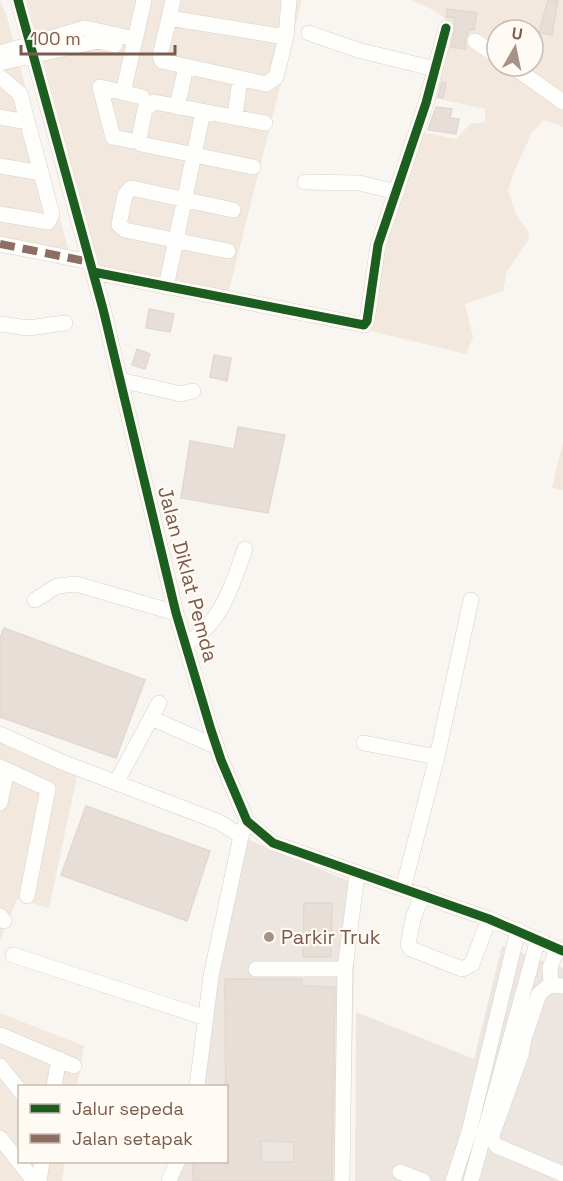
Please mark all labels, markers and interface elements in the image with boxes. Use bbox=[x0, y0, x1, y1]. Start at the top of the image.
scale bar bbox=[21, 18, 176, 56]
north arrow bbox=[485, 18, 545, 78]
text: U bbox=[510, 22, 524, 45]
text: 100 m bbox=[30, 27, 81, 50]
street label: Jalan Diklat Pemda bbox=[152, 483, 224, 665]
place label: Parkir Truk bbox=[281, 924, 381, 950]
marker: Parkir Truk bbox=[262, 930, 276, 944]
legend bbox=[18, 1085, 228, 1163]
text: Jalur sepeda bbox=[72, 1097, 184, 1120]
text: Jalan setapak bbox=[72, 1127, 193, 1150]

